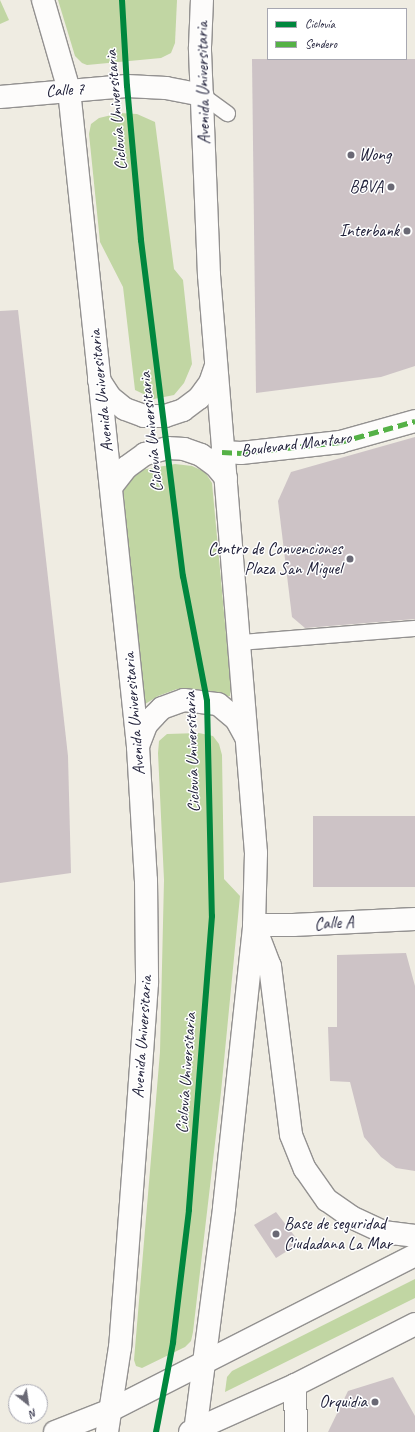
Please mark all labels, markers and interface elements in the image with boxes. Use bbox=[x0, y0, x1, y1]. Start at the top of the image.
legend bbox=[267, 8, 407, 60]
text: Ciclovía bbox=[305, 16, 335, 32]
street label: Avenida Universitaria bbox=[192, 21, 214, 145]
text: Sendero bbox=[305, 36, 337, 52]
street label: Ciclovía Universitaria bbox=[101, 49, 131, 171]
street label: Calle 7 bbox=[45, 78, 85, 102]
place label: Wong bbox=[359, 145, 391, 165]
marker: Wong bbox=[346, 150, 356, 160]
place label: BBVA bbox=[350, 177, 383, 197]
marker: BBVA bbox=[386, 182, 396, 192]
place label: Interbank bbox=[339, 221, 399, 241]
marker: Interbank bbox=[402, 226, 412, 236]
street label: Avenida Universitaria bbox=[84, 329, 118, 453]
street label: Ciclovía Universitaria bbox=[135, 371, 167, 493]
street label: Boulevard Mantaro bbox=[239, 427, 353, 461]
place label: Centro de Convenciones Plaza San Miguel bbox=[208, 539, 342, 579]
marker: Centro de Convenciones Plaza San Miguel bbox=[345, 554, 355, 564]
street label: Avenida Universitaria bbox=[118, 652, 150, 776]
street label: Ciclovía Universitaria bbox=[180, 691, 204, 813]
street label: Calle A bbox=[314, 912, 354, 934]
street label: Avenida Universitaria bbox=[128, 975, 156, 1099]
street label: Ciclovía Universitaria bbox=[172, 1012, 200, 1134]
place label: Base de seguridad Ciudadana La Mar bbox=[284, 1214, 392, 1254]
marker: Base de seguridad Ciudadana La Mar bbox=[271, 1229, 281, 1239]
north arrow bbox=[8, 1384, 48, 1424]
place label: Orquidia bbox=[319, 1392, 367, 1412]
marker: Orquidia bbox=[370, 1397, 380, 1407]
text: N bbox=[27, 1406, 40, 1421]

